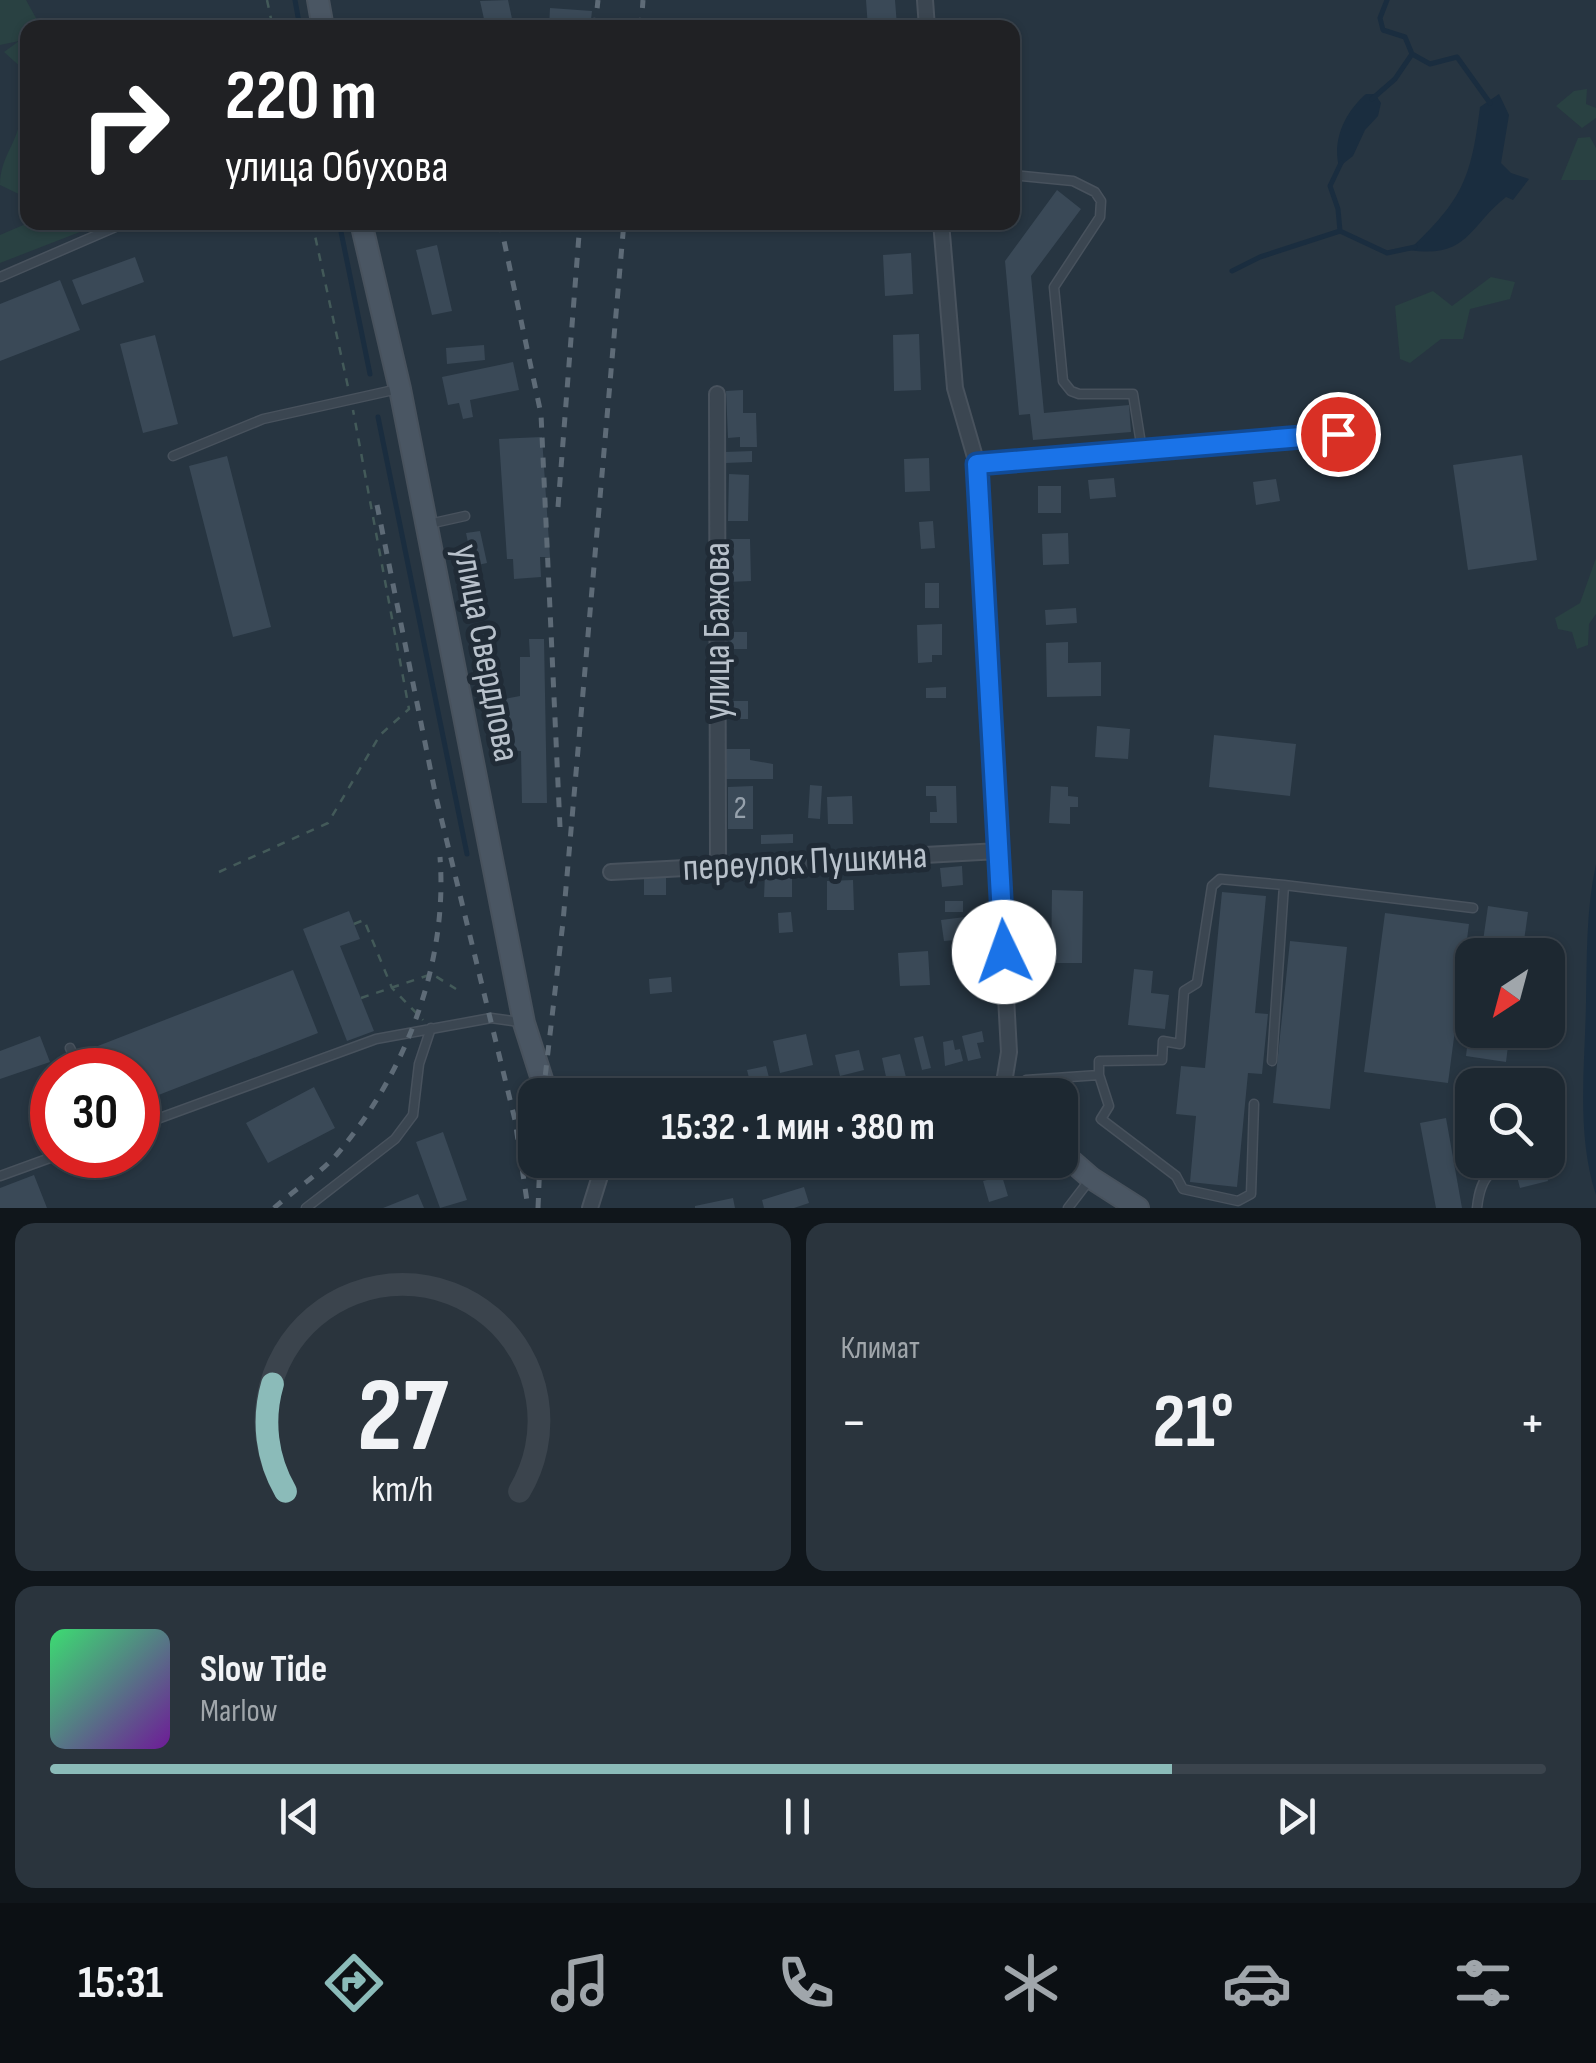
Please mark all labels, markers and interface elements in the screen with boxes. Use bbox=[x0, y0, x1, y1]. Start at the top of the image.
text: 220 m bbox=[225, 55, 377, 139]
icon: right bbox=[60, 60, 190, 190]
text: улица Обухова bbox=[225, 140, 448, 195]
pin bbox=[1296, 392, 1381, 477]
icon: arrive bbox=[1311, 407, 1366, 462]
street label: улица Свердлова bbox=[443, 540, 529, 766]
street label: улица Бажова bbox=[695, 542, 740, 720]
house number: 2 bbox=[733, 789, 747, 828]
street label: переулок Пушкина bbox=[681, 833, 929, 891]
position arrow bbox=[952, 900, 1056, 1004]
north arrow bbox=[1455, 938, 1565, 1048]
map controls bbox=[1455, 938, 1565, 1178]
speed limit sign: 30 bbox=[30, 1048, 160, 1178]
button: search bbox=[1455, 1068, 1565, 1178]
text: 15:32 · 1 мин · 380 m bbox=[661, 1105, 935, 1150]
text: Климат bbox=[841, 1329, 920, 1368]
text: 27 bbox=[357, 1355, 449, 1480]
text: 21° bbox=[1153, 1378, 1234, 1469]
text: − bbox=[841, 1390, 867, 1457]
text: + bbox=[1519, 1390, 1546, 1457]
text: km/h bbox=[372, 1469, 434, 1512]
text: Slow Tide bbox=[200, 1647, 327, 1692]
text: Marlow bbox=[200, 1692, 278, 1731]
icon: previous bbox=[272, 1789, 327, 1844]
icon: pause bbox=[770, 1789, 825, 1844]
icon: next bbox=[1269, 1789, 1324, 1844]
icon: directions bbox=[319, 1948, 389, 2018]
icon: music bbox=[545, 1948, 615, 2018]
icon: phone bbox=[771, 1948, 841, 2018]
icon: climate bbox=[996, 1948, 1066, 2018]
icon: car bbox=[1222, 1948, 1292, 2018]
icon: filters bbox=[1448, 1948, 1518, 2018]
text: 15:31 bbox=[78, 1956, 163, 2011]

